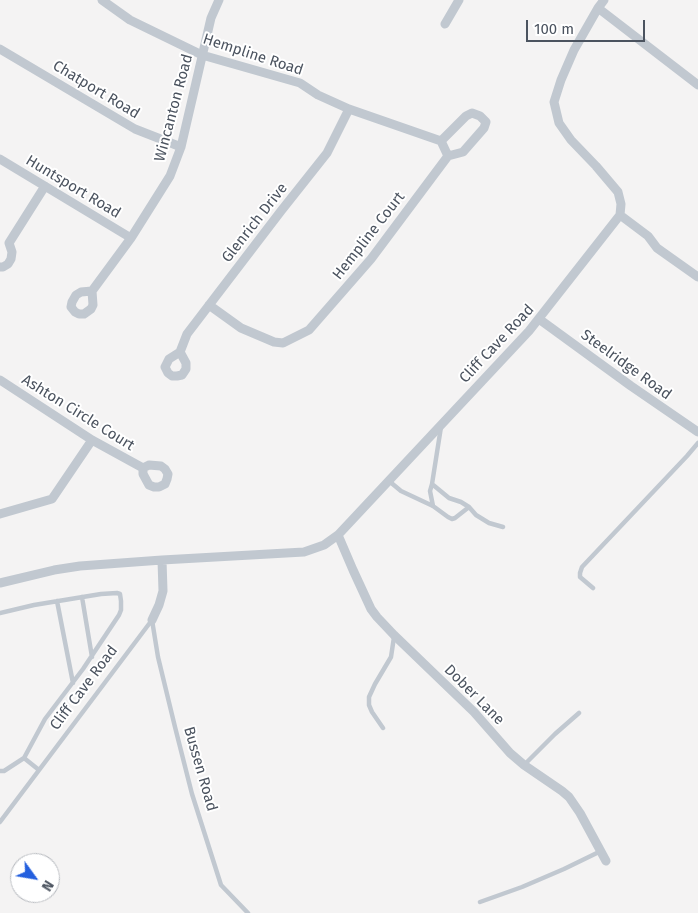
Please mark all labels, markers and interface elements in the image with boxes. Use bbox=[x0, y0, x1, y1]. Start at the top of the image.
scale bar bbox=[528, 10, 647, 42]
text: 100 m bbox=[534, 20, 574, 38]
street label: Hempline Road bbox=[201, 30, 305, 80]
street label: Wincanton Road bbox=[151, 52, 197, 164]
street label: Chatport Road bbox=[49, 57, 143, 123]
street label: Huntsport Road bbox=[22, 152, 124, 222]
street label: Glenrich Drive bbox=[218, 180, 292, 266]
street label: Hempline Court bbox=[329, 188, 409, 284]
street label: Cliff Cave Road bbox=[456, 301, 538, 387]
street label: Steelridge Road bbox=[577, 326, 675, 404]
street label: Ashton Circle Court bbox=[18, 371, 138, 455]
street label: Cliff Cave Road bbox=[46, 642, 122, 734]
street label: Dober Lane bbox=[440, 661, 508, 729]
street label: Bussen Road bbox=[179, 725, 221, 813]
north arrow bbox=[10, 853, 60, 903]
text: N bbox=[38, 877, 57, 894]

